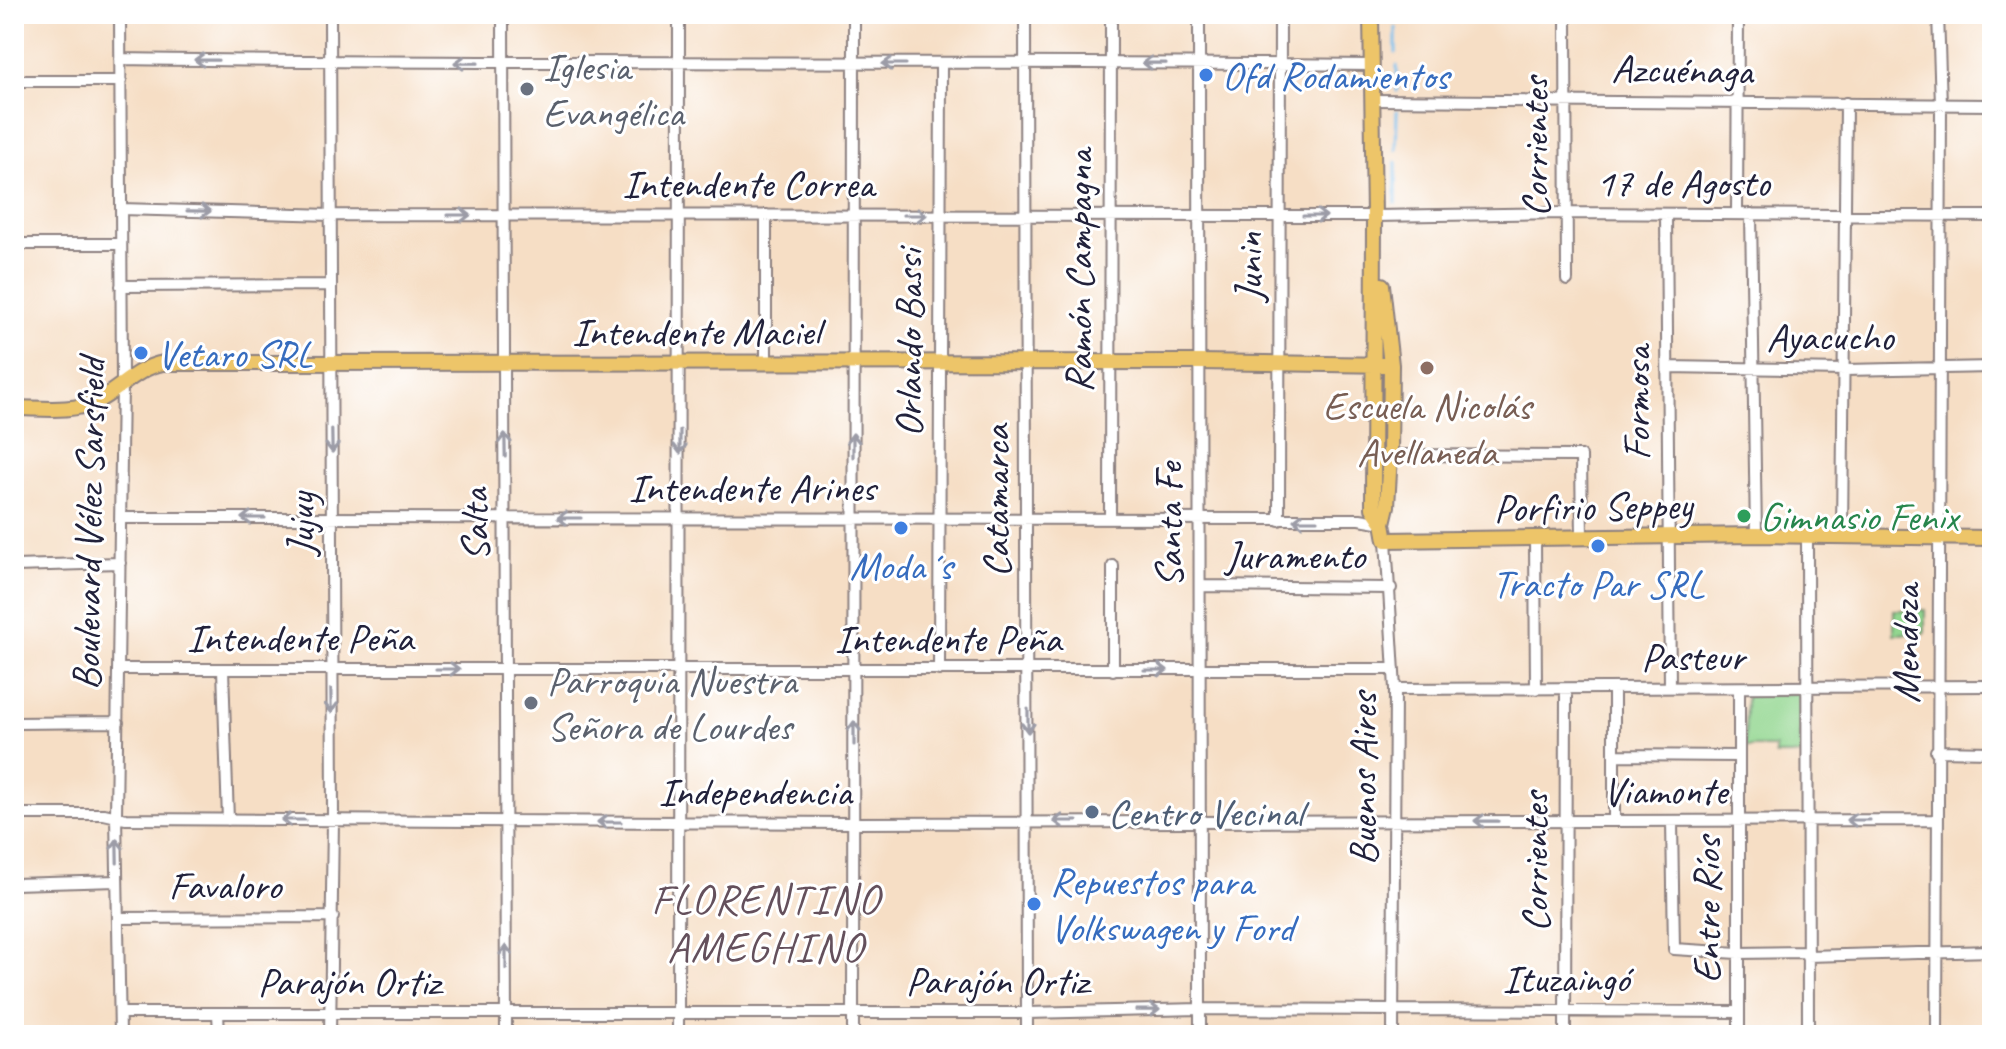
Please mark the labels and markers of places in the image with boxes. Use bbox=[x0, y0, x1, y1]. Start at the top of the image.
place label: Iglesia Evangélica bbox=[543, 42, 687, 138]
place label: Ofd Rodamientos bbox=[1222, 51, 1452, 101]
marker: Ofd Rodamientos bbox=[1197, 66, 1215, 84]
marker: Iglesia Evangélica bbox=[518, 80, 536, 98]
place label: Vetaro SRL bbox=[157, 329, 313, 379]
marker: Vetaro SRL bbox=[132, 344, 150, 362]
marker: Escuela Nicolás Avellaneda bbox=[1418, 359, 1436, 377]
place label: Escuela Nicolás Avellaneda bbox=[1323, 381, 1534, 477]
place label: Gimnasio Fenix bbox=[1760, 492, 1962, 542]
marker: Gimnasio Fenix bbox=[1735, 507, 1753, 525]
marker: Moda´s bbox=[892, 519, 910, 537]
marker: Tracto Par SRL bbox=[1589, 537, 1607, 555]
place label: Moda´s bbox=[850, 541, 956, 591]
place label: Tracto Par SRL bbox=[1492, 559, 1705, 609]
place label: Parroquia Nuestra Señora de Lourdes bbox=[547, 656, 799, 752]
marker: Parroquia Nuestra Señora de Lourdes bbox=[522, 694, 540, 712]
place label: Centro Vecinal bbox=[1108, 788, 1309, 838]
marker: Centro Vecinal bbox=[1083, 803, 1101, 821]
place label: Repuestos para Volkswagen y Ford bbox=[1050, 857, 1299, 953]
marker: Repuestos para Volkswagen y Ford bbox=[1025, 895, 1043, 913]

